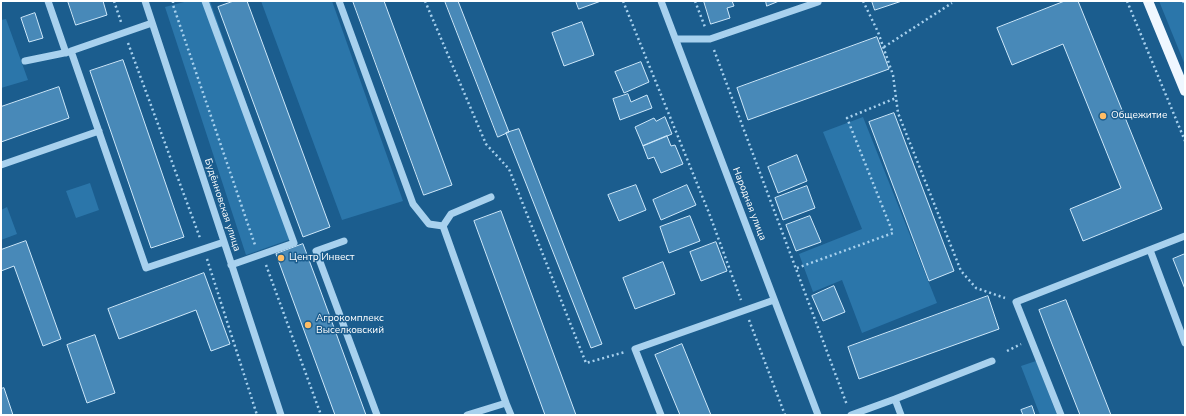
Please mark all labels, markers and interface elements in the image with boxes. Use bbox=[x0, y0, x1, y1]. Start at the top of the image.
place label: Общежитие bbox=[1111, 110, 1167, 122]
marker: Общежитие bbox=[1098, 111, 1108, 121]
street label: Будённовская улица bbox=[201, 157, 243, 253]
street label: Народная улица bbox=[729, 166, 769, 242]
place label: Центр Инвест bbox=[289, 252, 354, 264]
marker: Центр Инвест bbox=[276, 253, 286, 263]
place label: Агрокомплекс Выселковский bbox=[316, 313, 384, 336]
marker: Агрокомплекс Выселковский bbox=[303, 320, 313, 330]

